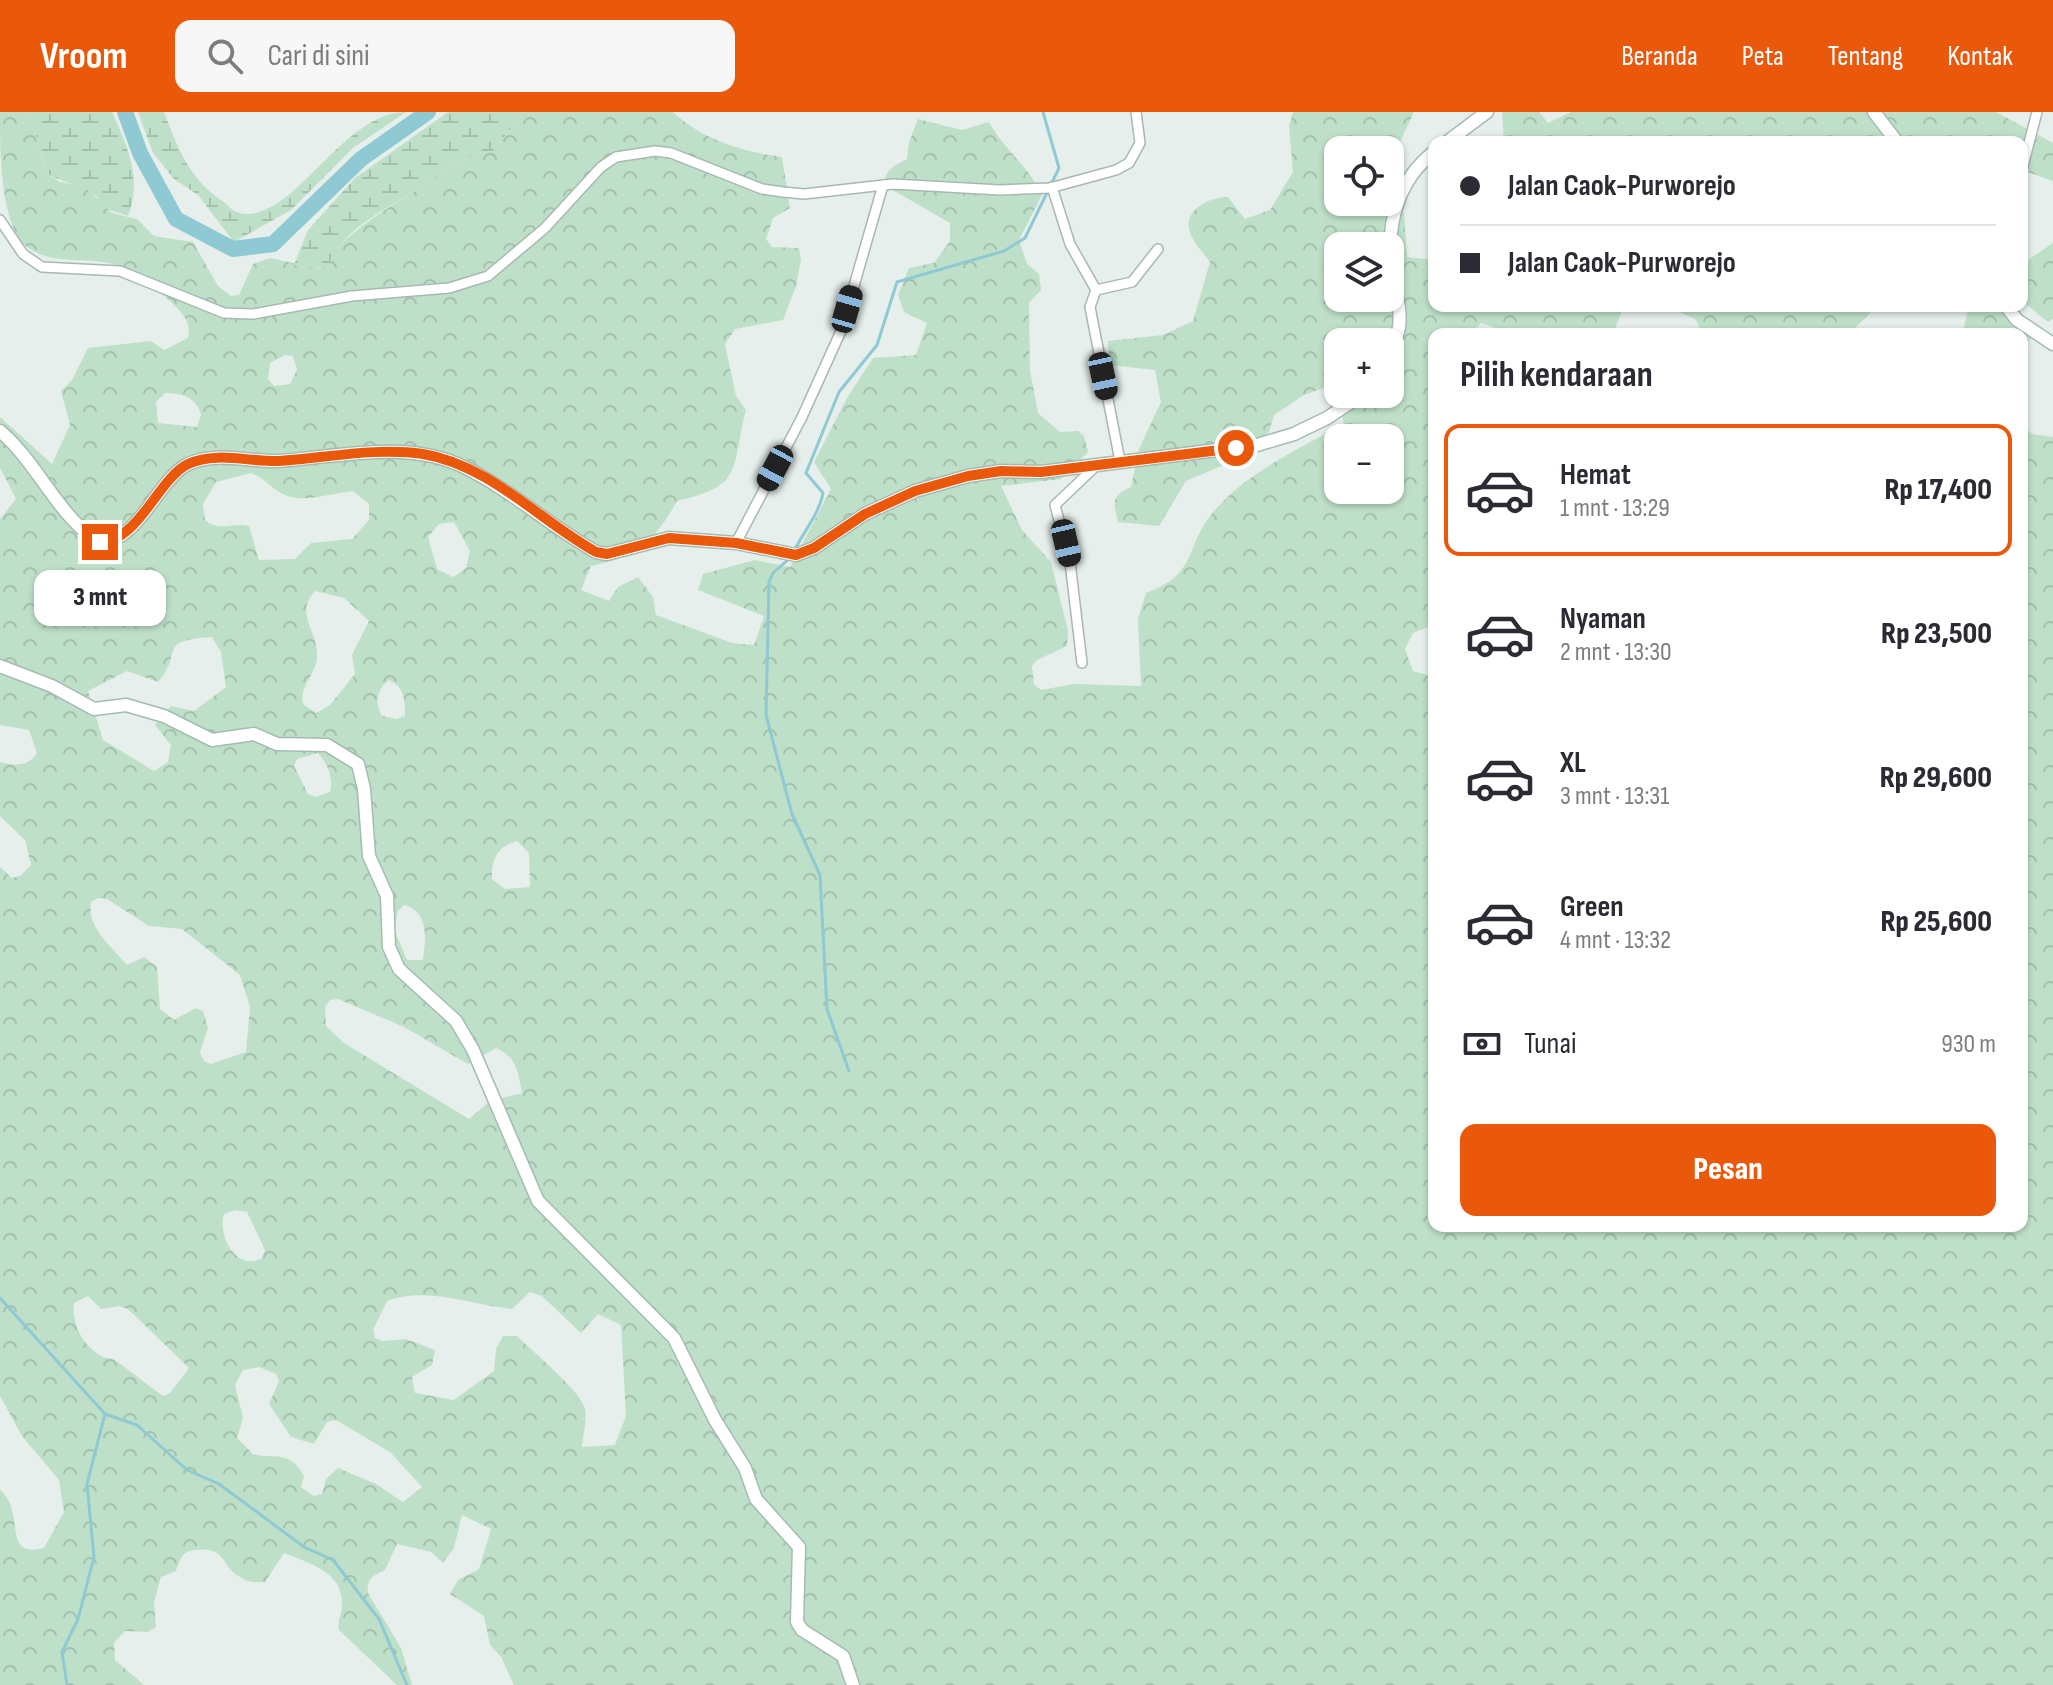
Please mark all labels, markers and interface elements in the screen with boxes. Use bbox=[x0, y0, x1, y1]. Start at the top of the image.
search box bbox=[175, 20, 735, 92]
text: Vroom bbox=[40, 34, 127, 79]
icon: search bbox=[203, 34, 247, 78]
text: Cari di sini bbox=[267, 38, 370, 74]
text: Beranda bbox=[1621, 40, 1698, 73]
text: Peta bbox=[1742, 40, 1784, 73]
text: Tentang bbox=[1828, 40, 1903, 73]
text: Kontak bbox=[1947, 40, 2013, 73]
map controls bbox=[1324, 136, 1404, 504]
button: locate bbox=[1324, 136, 1404, 216]
text: Jalan Caok-Purworejo bbox=[1508, 168, 1736, 204]
button: layers bbox=[1324, 232, 1404, 312]
text: Jalan Caok-Purworejo bbox=[1508, 245, 1736, 281]
car bbox=[829, 283, 865, 335]
button: + bbox=[1324, 328, 1404, 408]
car bbox=[1086, 350, 1120, 402]
text: Pilih kendaraan bbox=[1460, 354, 1653, 397]
button: − bbox=[1324, 424, 1404, 504]
route start bbox=[1218, 430, 1254, 466]
car bbox=[753, 441, 797, 495]
icon: car bbox=[1464, 454, 1536, 526]
text: Hemat bbox=[1560, 457, 1631, 493]
text: Rp 17,400 bbox=[1884, 472, 1992, 508]
text: 1 mnt · 13:29 bbox=[1560, 493, 1670, 524]
car bbox=[1049, 517, 1083, 569]
route end bbox=[82, 524, 118, 560]
callout: 3 mnt bbox=[34, 570, 166, 626]
text: 3 mnt bbox=[73, 582, 127, 613]
icon: car bbox=[1464, 598, 1536, 670]
text: Nyaman bbox=[1560, 601, 1646, 637]
text: Rp 23,500 bbox=[1881, 616, 1992, 652]
text: 2 mnt · 13:30 bbox=[1560, 637, 1672, 668]
icon: car bbox=[1464, 742, 1536, 814]
text: XL bbox=[1560, 745, 1586, 781]
text: Rp 29,600 bbox=[1880, 760, 1992, 796]
text: 3 mnt · 13:31 bbox=[1560, 781, 1669, 812]
icon: car bbox=[1464, 886, 1536, 958]
text: Green bbox=[1560, 889, 1624, 925]
text: Rp 25,600 bbox=[1880, 904, 1992, 940]
text: 4 mnt · 13:32 bbox=[1560, 925, 1671, 956]
icon: cash bbox=[1460, 1022, 1504, 1066]
text: Tunai bbox=[1524, 1026, 1577, 1062]
text: 930 m bbox=[1941, 1029, 1996, 1060]
button: Pesan bbox=[1460, 1124, 1996, 1216]

